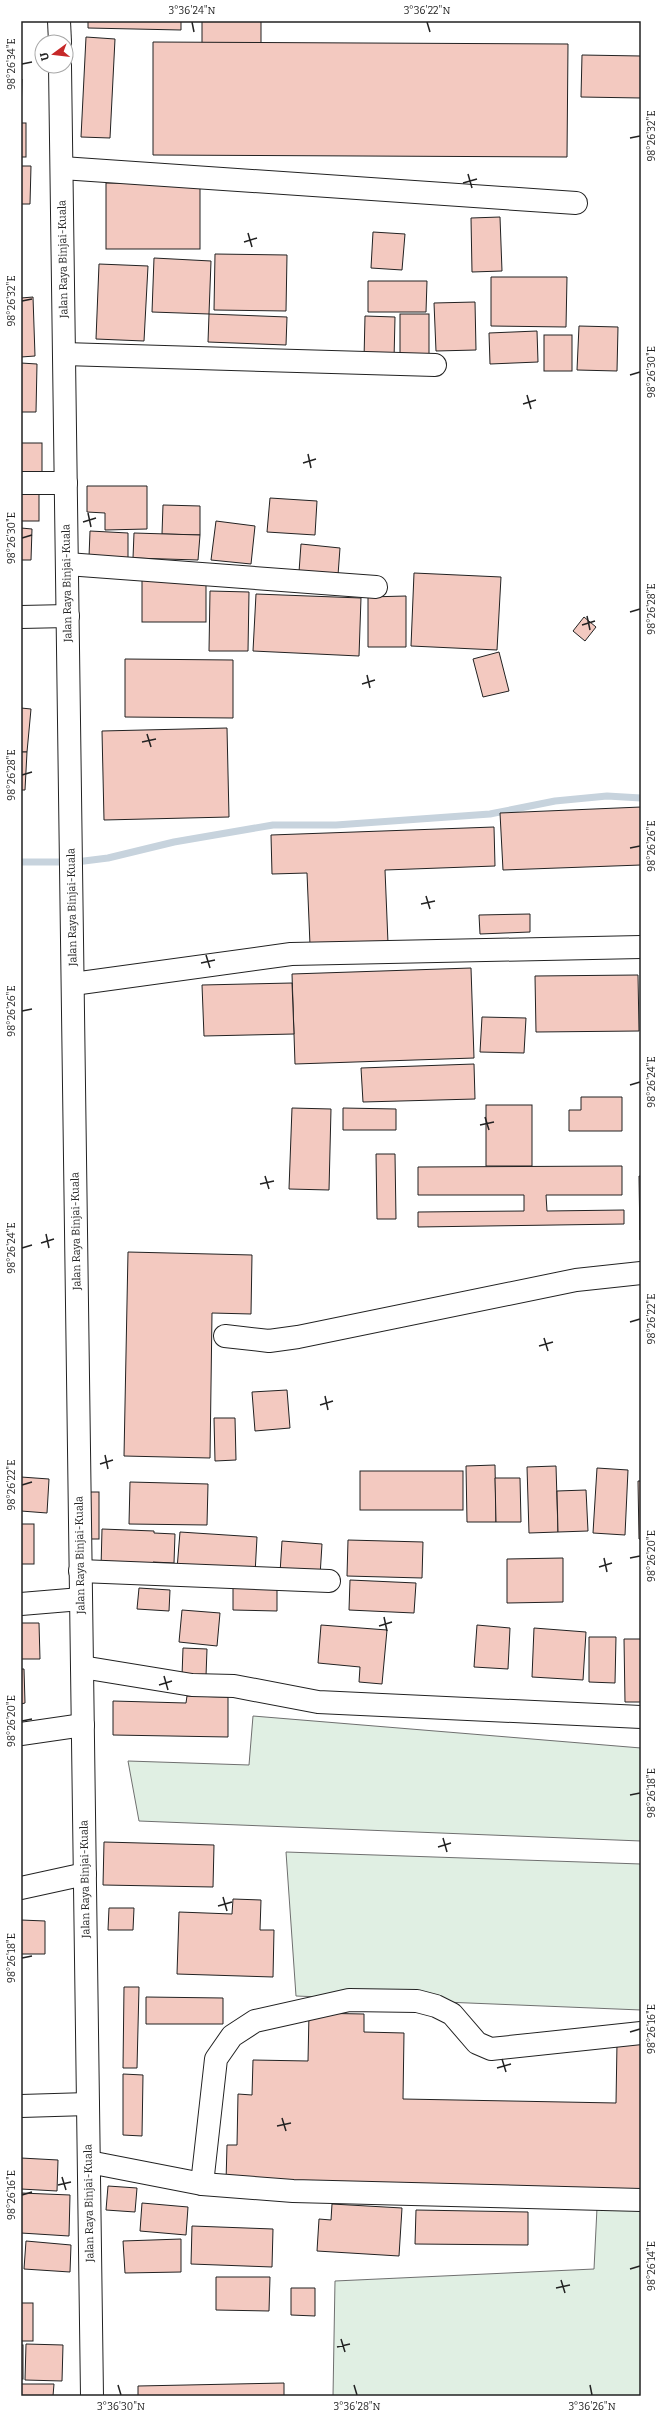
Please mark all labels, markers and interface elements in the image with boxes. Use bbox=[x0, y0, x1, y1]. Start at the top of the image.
text: 3°36'24"N bbox=[168, 5, 216, 17]
text: 3°36'22"N bbox=[404, 5, 450, 17]
north arrow bbox=[34, 34, 74, 74]
text: 98°26'34"E bbox=[6, 38, 18, 90]
text: U bbox=[37, 51, 52, 62]
text: 98°26'32"E bbox=[646, 110, 658, 162]
street label: Jalan Raya Binjai-Kuala bbox=[55, 200, 71, 319]
text: 98°26'32"E bbox=[6, 275, 18, 327]
text: 98°26'30"E bbox=[646, 346, 658, 398]
text: 98°26'30"E bbox=[6, 512, 18, 564]
street label: Jalan Raya Binjai-Kuala bbox=[59, 524, 75, 643]
text: 98°26'28"E bbox=[646, 583, 658, 635]
text: 98°26'28"E bbox=[6, 749, 18, 801]
text: 98°26'26"E bbox=[646, 820, 658, 872]
street label: Jalan Raya Binjai-Kuala bbox=[64, 848, 80, 967]
text: 98°26'26"E bbox=[6, 985, 18, 1037]
text: 98°26'24"E bbox=[646, 1056, 658, 1108]
street label: Jalan Raya Binjai-Kuala bbox=[68, 1172, 84, 1291]
text: 98°26'24"E bbox=[6, 1222, 18, 1274]
text: 98°26'22"E bbox=[646, 1294, 658, 1344]
text: 98°26'22"E bbox=[6, 1460, 18, 1510]
street label: Jalan Raya Binjai-Kuala bbox=[72, 1496, 88, 1615]
text: 98°26'20"E bbox=[646, 1530, 658, 1582]
text: 98°26'20"E bbox=[6, 1695, 18, 1747]
text: 98°26'18"E bbox=[646, 1768, 658, 1818]
street label: Jalan Raya Binjai-Kuala bbox=[77, 1820, 93, 1939]
text: 98°26'18"E bbox=[6, 1933, 18, 1983]
text: 98°26'16"E bbox=[646, 2004, 658, 2054]
street label: Jalan Raya Binjai-Kuala bbox=[81, 2144, 97, 2263]
text: 98°26'16"E bbox=[6, 2170, 18, 2220]
text: 98°26'14"E bbox=[646, 2241, 658, 2291]
text: 3°36'30"N bbox=[97, 2401, 145, 2413]
text: 3°36'28"N bbox=[333, 2401, 381, 2413]
text: 3°36'26"N bbox=[568, 2401, 616, 2413]

